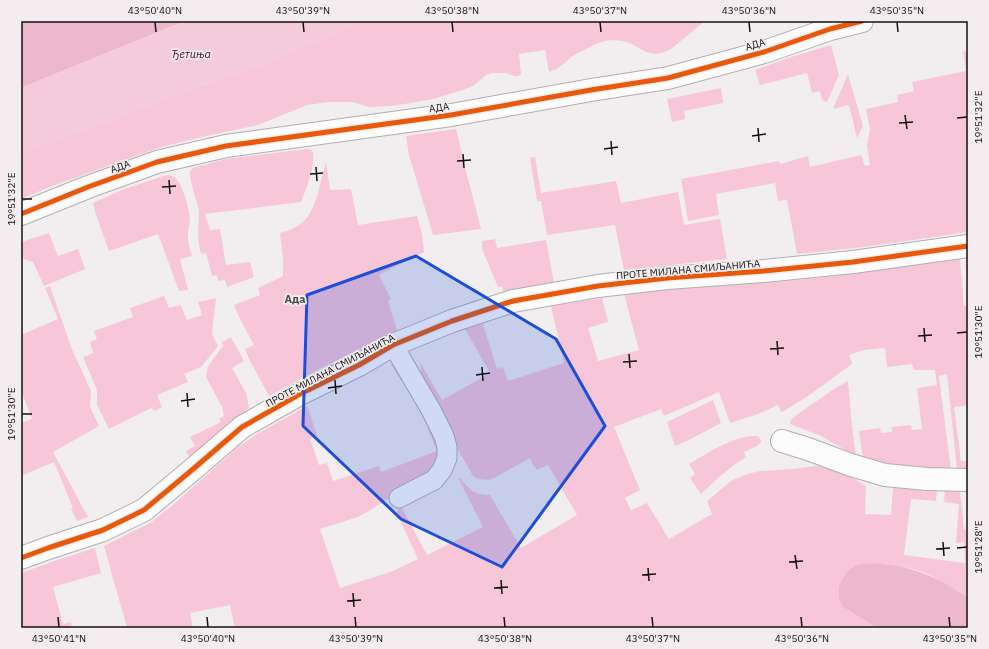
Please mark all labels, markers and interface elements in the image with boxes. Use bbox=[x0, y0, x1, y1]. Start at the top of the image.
text: 43°50'40"N bbox=[128, 4, 182, 17]
text: 43°50'39"N bbox=[276, 4, 330, 17]
text: 43°50'38"N bbox=[425, 4, 479, 17]
text: 43°50'37"N bbox=[573, 4, 627, 17]
text: 43°50'36"N bbox=[722, 4, 776, 17]
text: 43°50'35"N bbox=[870, 4, 924, 17]
street label: АДА bbox=[744, 35, 767, 54]
water label: Ђетиња bbox=[171, 47, 211, 61]
text: 19°51'32"E bbox=[972, 90, 985, 144]
street label: АДА bbox=[428, 100, 451, 115]
street label: АДА bbox=[108, 157, 132, 176]
text: 19°51'32"E bbox=[5, 172, 18, 226]
street label: ПРОТЕ МИЛАНА СМИЉАНИЋА bbox=[616, 257, 761, 282]
district label: Ада bbox=[284, 292, 306, 306]
text: 19°51'30"E bbox=[972, 305, 985, 359]
street label: ПРОТЕ МИЛАНА СМИЉАНИЋА bbox=[263, 331, 398, 410]
text: 19°51'30"E bbox=[5, 387, 18, 441]
text: 19°51'28"E bbox=[972, 520, 985, 574]
text: 43°50'41"N bbox=[32, 632, 86, 645]
text: 43°50'40"N bbox=[181, 632, 235, 645]
text: 43°50'39"N bbox=[329, 632, 383, 645]
text: 43°50'38"N bbox=[478, 632, 532, 645]
text: 43°50'37"N bbox=[626, 632, 680, 645]
text: 43°50'36"N bbox=[775, 632, 829, 645]
text: 43°50'35"N bbox=[923, 632, 977, 645]

